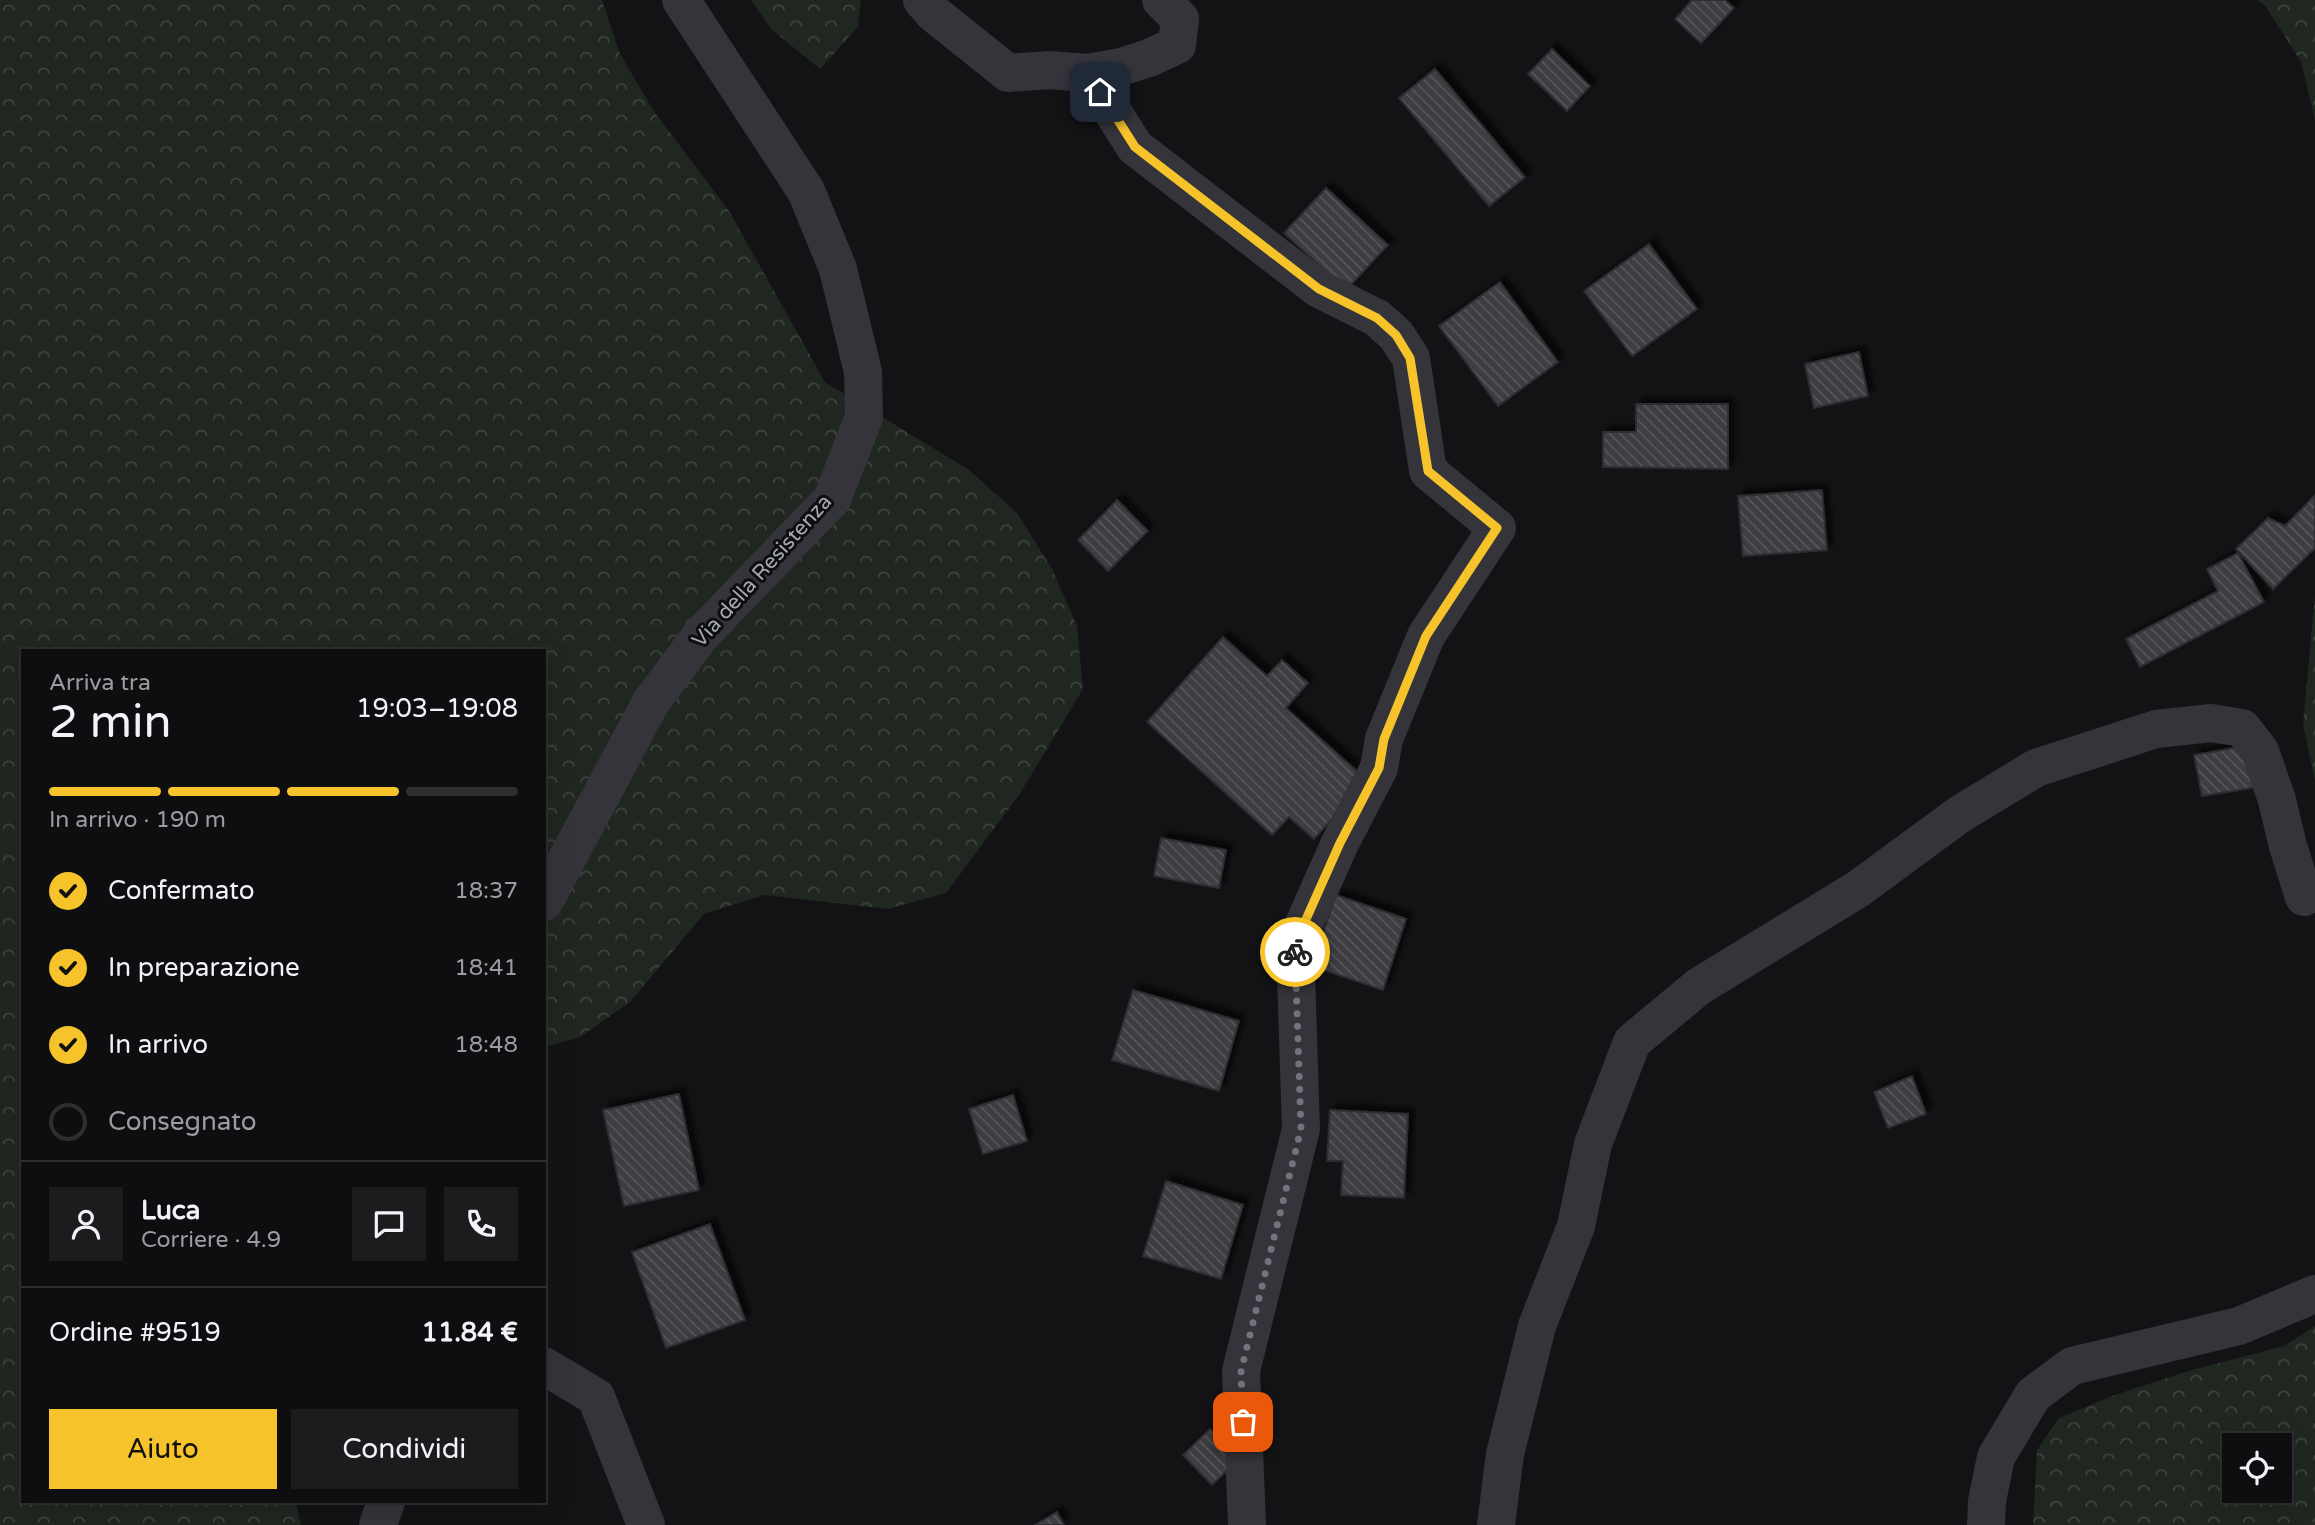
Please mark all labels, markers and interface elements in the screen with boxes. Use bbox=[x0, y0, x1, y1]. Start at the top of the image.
pin bbox=[1070, 62, 1130, 122]
icon: home bbox=[1081, 73, 1119, 111]
street label: Via della Resistenza bbox=[687, 490, 837, 652]
text: Arriva tra bbox=[49, 669, 151, 697]
text: 19:03–19:08 bbox=[356, 693, 518, 724]
text: 2 min bbox=[49, 695, 172, 750]
text: In arrivo · 190 m bbox=[49, 806, 226, 834]
icon: check bbox=[49, 872, 87, 910]
text: Confermato bbox=[108, 875, 255, 906]
text: 18:37 bbox=[454, 877, 518, 905]
courier bbox=[1260, 917, 1330, 987]
icon: bike bbox=[1276, 933, 1314, 971]
icon: check bbox=[49, 949, 87, 987]
text: In preparazione bbox=[108, 952, 300, 983]
text: 18:41 bbox=[454, 954, 518, 982]
icon: check bbox=[49, 1026, 87, 1064]
text: In arrivo bbox=[108, 1029, 208, 1060]
text: 18:48 bbox=[454, 1031, 518, 1059]
text: Consegnato bbox=[108, 1106, 257, 1137]
button: person bbox=[49, 1187, 123, 1261]
button: chat bbox=[352, 1187, 426, 1261]
button: phone bbox=[444, 1187, 518, 1261]
text: Luca bbox=[141, 1195, 200, 1226]
text: Corriere · 4.9 bbox=[141, 1226, 281, 1254]
text: Ordine #9519 bbox=[49, 1317, 221, 1348]
text: 11.84 € bbox=[422, 1317, 518, 1348]
pin bbox=[1213, 1392, 1273, 1452]
icon: bag bbox=[1224, 1403, 1262, 1441]
button: Aiuto bbox=[49, 1409, 277, 1489]
button: Condividi bbox=[291, 1409, 518, 1489]
map controls bbox=[2222, 1433, 2292, 1503]
button: locate bbox=[2222, 1433, 2292, 1503]

